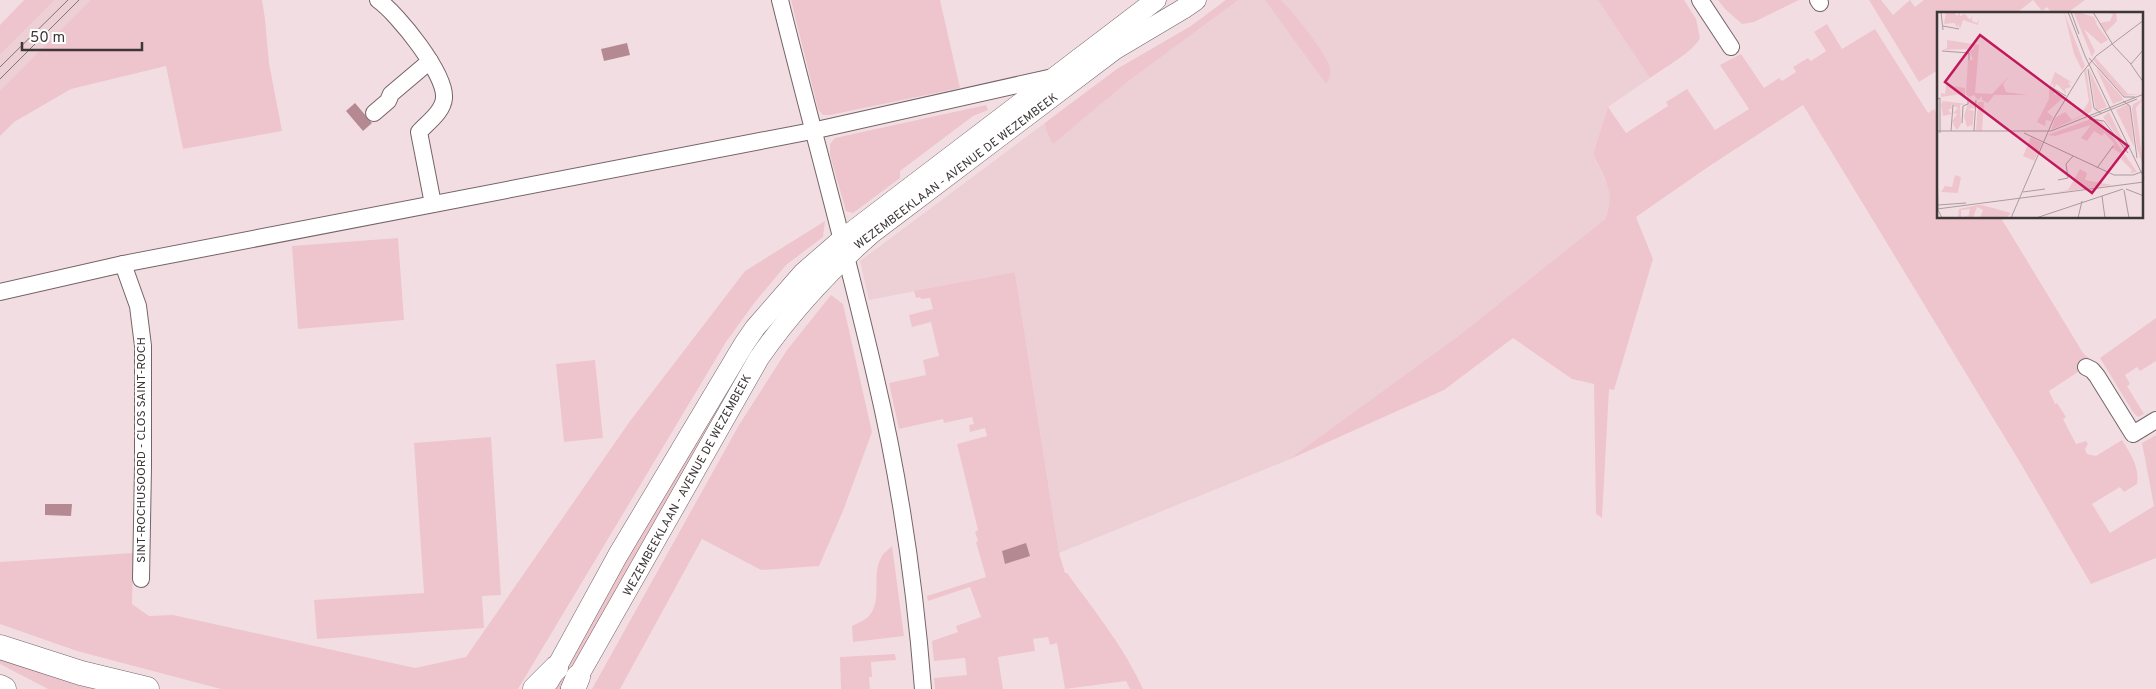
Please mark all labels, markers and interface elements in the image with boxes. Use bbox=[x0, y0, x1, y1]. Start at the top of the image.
inset map bbox=[1937, 12, 2144, 219]
scale bar bbox=[22, 20, 142, 52]
text: 50 m bbox=[30, 29, 65, 48]
street label: WEZEMBEEKLAAN - AVENUE DE WEZEMBEEK bbox=[851, 90, 1062, 254]
street label: SINT-ROCHUSOORD - CLOS SAINT-ROCH bbox=[134, 337, 150, 563]
street label: WEZEMBEEKLAAN - AVENUE DE WEZEMBEEK bbox=[620, 372, 756, 599]

